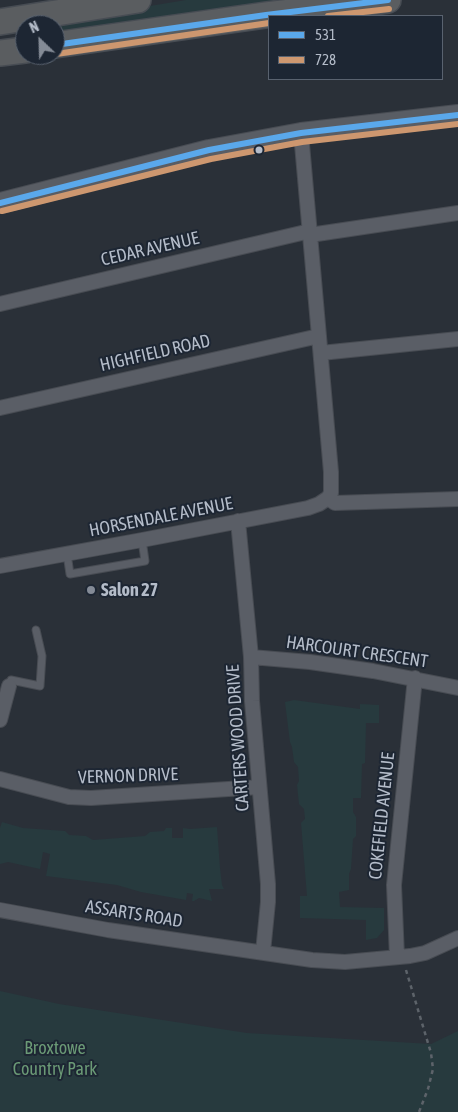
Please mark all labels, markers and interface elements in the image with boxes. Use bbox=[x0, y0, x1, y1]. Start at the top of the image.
north arrow bbox=[15, 15, 65, 65]
legend bbox=[268, 15, 443, 80]
text: N bbox=[27, 18, 41, 36]
text: 531 bbox=[315, 26, 336, 43]
text: 728 bbox=[315, 51, 336, 68]
unlabelled marker bbox=[254, 145, 264, 155]
street label: CEDAR AVENUE bbox=[99, 227, 201, 271]
street label: HIGHFIELD ROAD bbox=[98, 330, 212, 376]
street label: HORSENDALE AVENUE bbox=[87, 493, 235, 541]
place label: Salon 27 bbox=[101, 579, 158, 601]
marker: Salon 27 bbox=[85, 584, 97, 596]
street label: HARCOURT CRESCENT bbox=[285, 631, 429, 673]
street label: CARTERS WOOD DRIVE bbox=[222, 664, 254, 812]
street label: COKEFIELD AVENUE bbox=[365, 751, 399, 881]
street label: VERNON DRIVE bbox=[78, 763, 178, 789]
street label: ASSARTS ROAD bbox=[84, 896, 184, 932]
park label: Broxtowe Country Park bbox=[13, 1037, 97, 1080]

